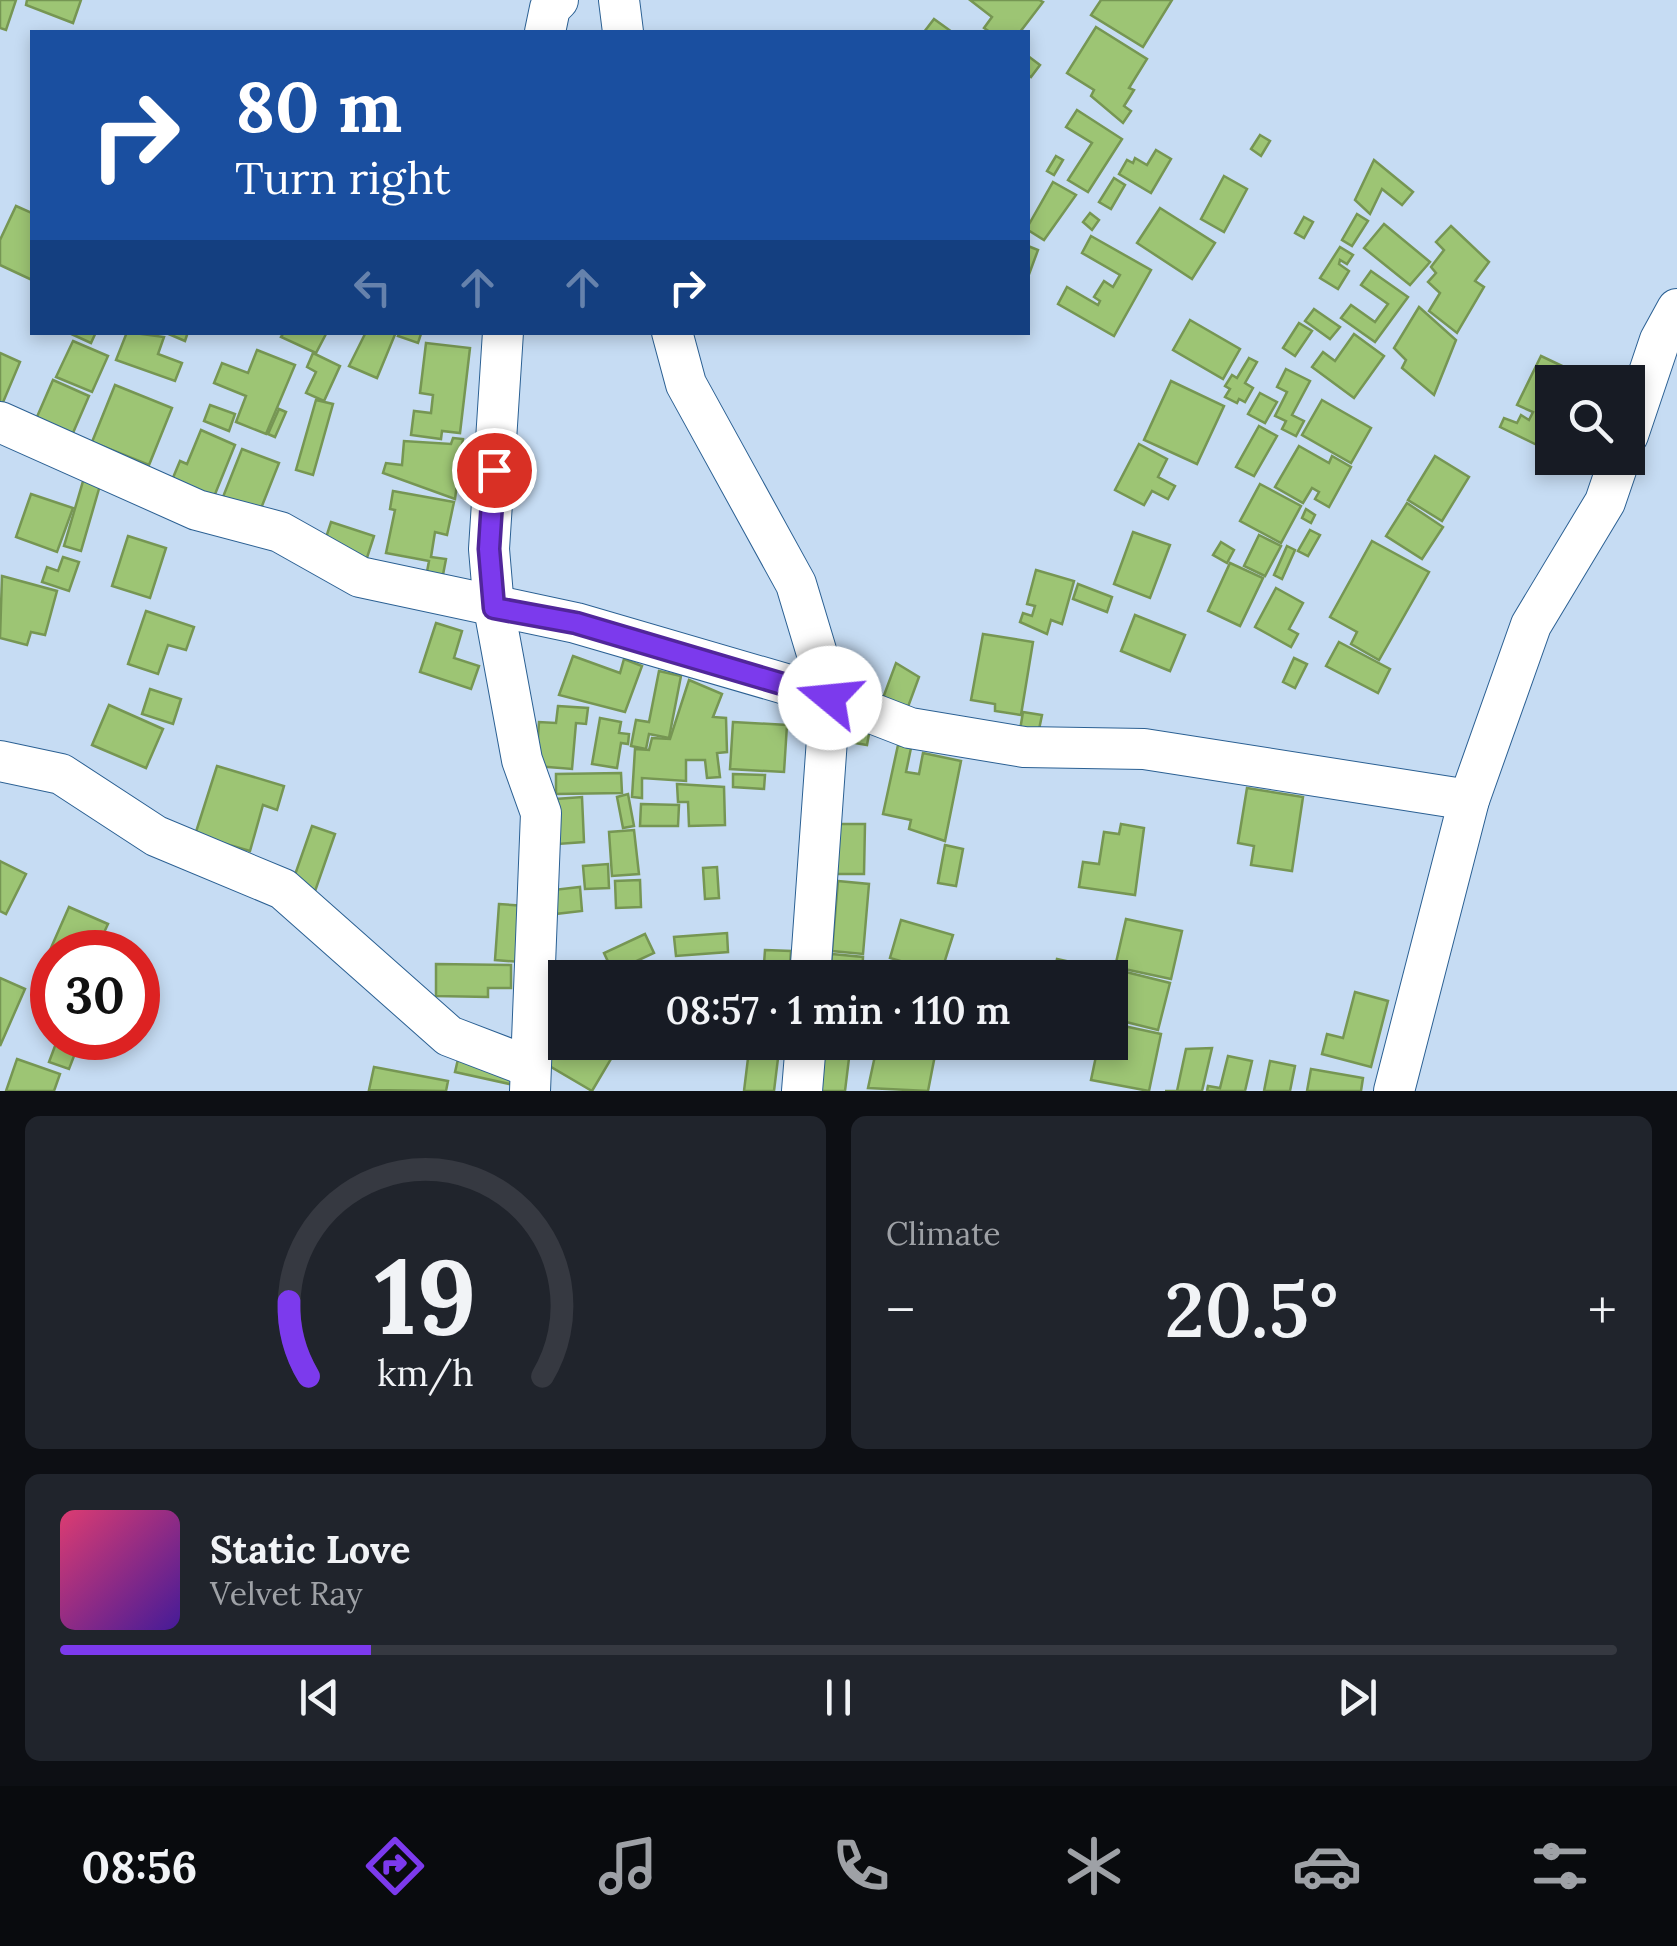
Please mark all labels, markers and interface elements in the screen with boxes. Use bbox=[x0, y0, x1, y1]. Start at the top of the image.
text: 80 m bbox=[235, 62, 402, 151]
icon: right bbox=[70, 70, 200, 200]
text: Turn right bbox=[235, 149, 451, 206]
icon: left bbox=[345, 260, 400, 315]
icon: ahead bbox=[450, 260, 505, 315]
icon: ahead bbox=[555, 260, 610, 315]
icon: right bbox=[660, 260, 715, 315]
map controls bbox=[1535, 365, 1645, 475]
button: search bbox=[1535, 365, 1645, 475]
pin bbox=[452, 428, 537, 513]
icon: arrive bbox=[467, 443, 522, 498]
position arrow bbox=[778, 646, 882, 750]
speed limit sign: 30 bbox=[30, 930, 160, 1060]
text: 08:57 · 1 min · 110 m bbox=[666, 986, 1010, 1034]
text: Climate bbox=[886, 1213, 1001, 1254]
text: 19 bbox=[374, 1229, 477, 1362]
text: 20.5° bbox=[1165, 1262, 1338, 1358]
text: − bbox=[886, 1275, 915, 1345]
text: + bbox=[1588, 1275, 1617, 1345]
text: km/h bbox=[377, 1350, 474, 1396]
text: Static Love bbox=[210, 1525, 410, 1573]
text: Velvet Ray bbox=[210, 1573, 363, 1614]
icon: previous bbox=[292, 1670, 347, 1725]
icon: pause bbox=[811, 1670, 866, 1725]
icon: next bbox=[1330, 1670, 1385, 1725]
icon: directions bbox=[360, 1831, 430, 1901]
icon: music bbox=[593, 1831, 663, 1901]
icon: phone bbox=[826, 1831, 896, 1901]
icon: climate bbox=[1059, 1831, 1129, 1901]
icon: car bbox=[1292, 1831, 1362, 1901]
icon: filters bbox=[1525, 1831, 1595, 1901]
text: 08:56 bbox=[82, 1838, 197, 1895]

